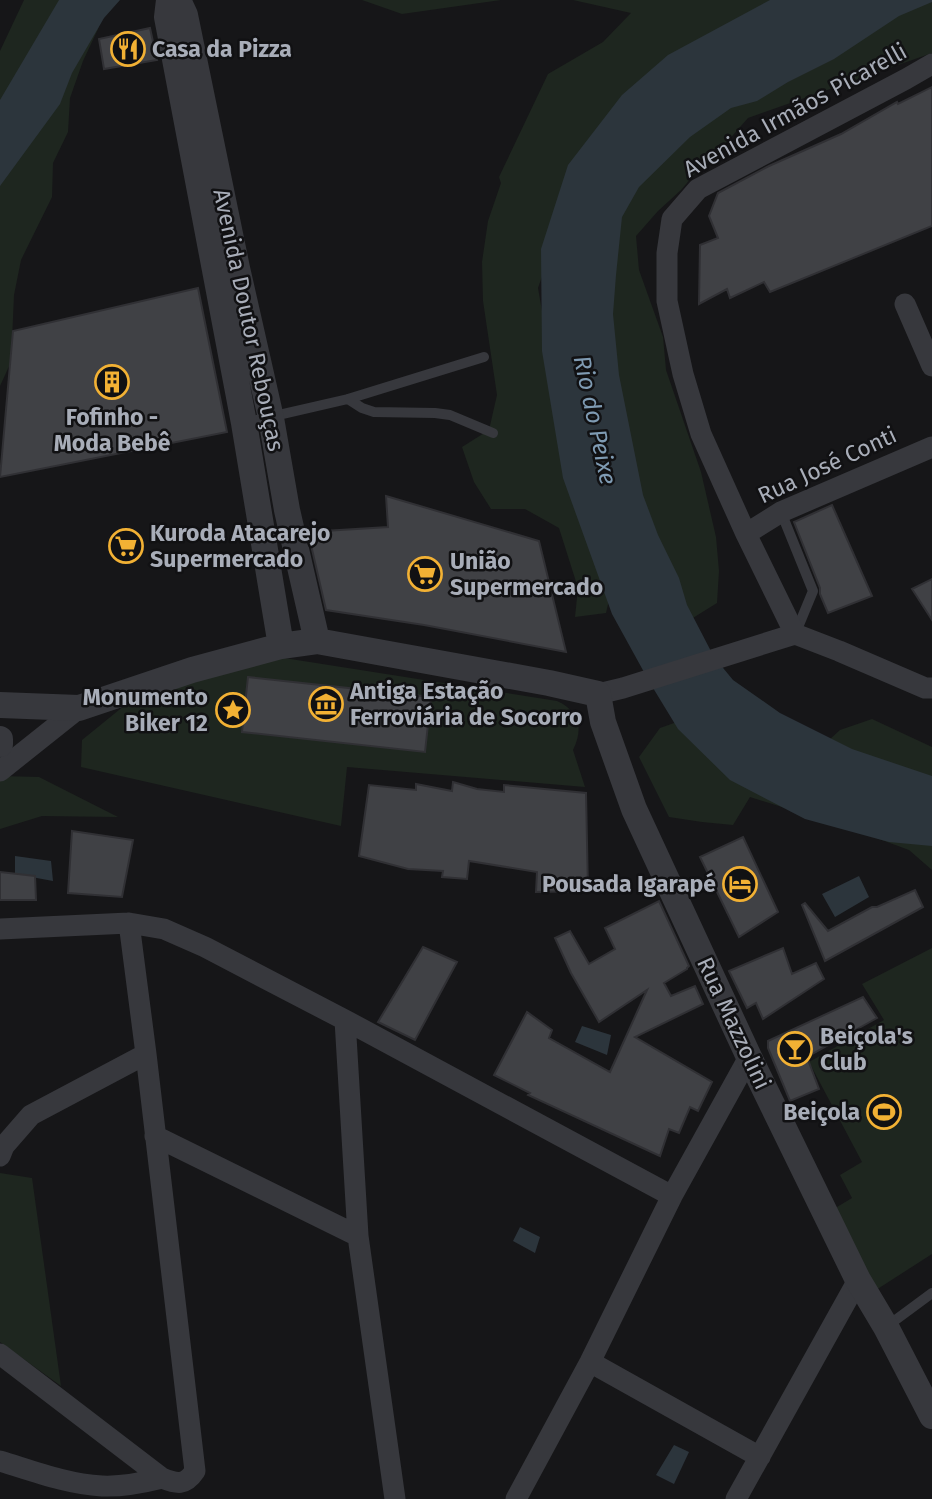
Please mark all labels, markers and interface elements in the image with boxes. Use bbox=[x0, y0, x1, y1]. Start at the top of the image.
restaurant icon: Casa da Pizza bbox=[109, 30, 147, 68]
place label: Casa da Pizza bbox=[152, 35, 292, 63]
street label: Avenida Irmãos Picarelli bbox=[678, 37, 912, 183]
street label: Avenida Doutor Rebouças bbox=[207, 186, 291, 454]
water label: Rio do Peixe bbox=[568, 353, 622, 487]
building icon: Fofinho - Moda Bebê bbox=[93, 363, 131, 401]
place label: Fofinho - Moda Bebê bbox=[54, 403, 171, 457]
street label: Rua José Conti bbox=[753, 421, 901, 509]
place label: Kuroda Atacarejo Supermercado bbox=[150, 519, 331, 573]
supermarket icon: Kuroda Atacarejo Supermercado bbox=[107, 527, 145, 565]
place label: União Supermercado bbox=[450, 547, 603, 601]
supermarket icon: União Supermercado bbox=[406, 555, 444, 593]
place label: Antiga Estação Ferroviária de Socorro bbox=[349, 677, 582, 731]
place label: Monumento Biker 12 bbox=[83, 683, 208, 737]
museum icon: Antiga Estação Ferroviária de Socorro bbox=[307, 685, 345, 723]
place icon: Monumento Biker 12 bbox=[214, 691, 252, 729]
hotel icon: Pousada Igarapé bbox=[721, 865, 759, 903]
place label: Pousada Igarapé bbox=[542, 870, 716, 898]
street label: Rua Mazzolini bbox=[691, 952, 777, 1094]
place label: Beiçola's Club bbox=[820, 1022, 913, 1076]
bar icon: Beiçola's Club bbox=[776, 1030, 814, 1068]
sports icon: Beiçola bbox=[865, 1093, 903, 1131]
place label: Beiçola bbox=[783, 1098, 860, 1127]

